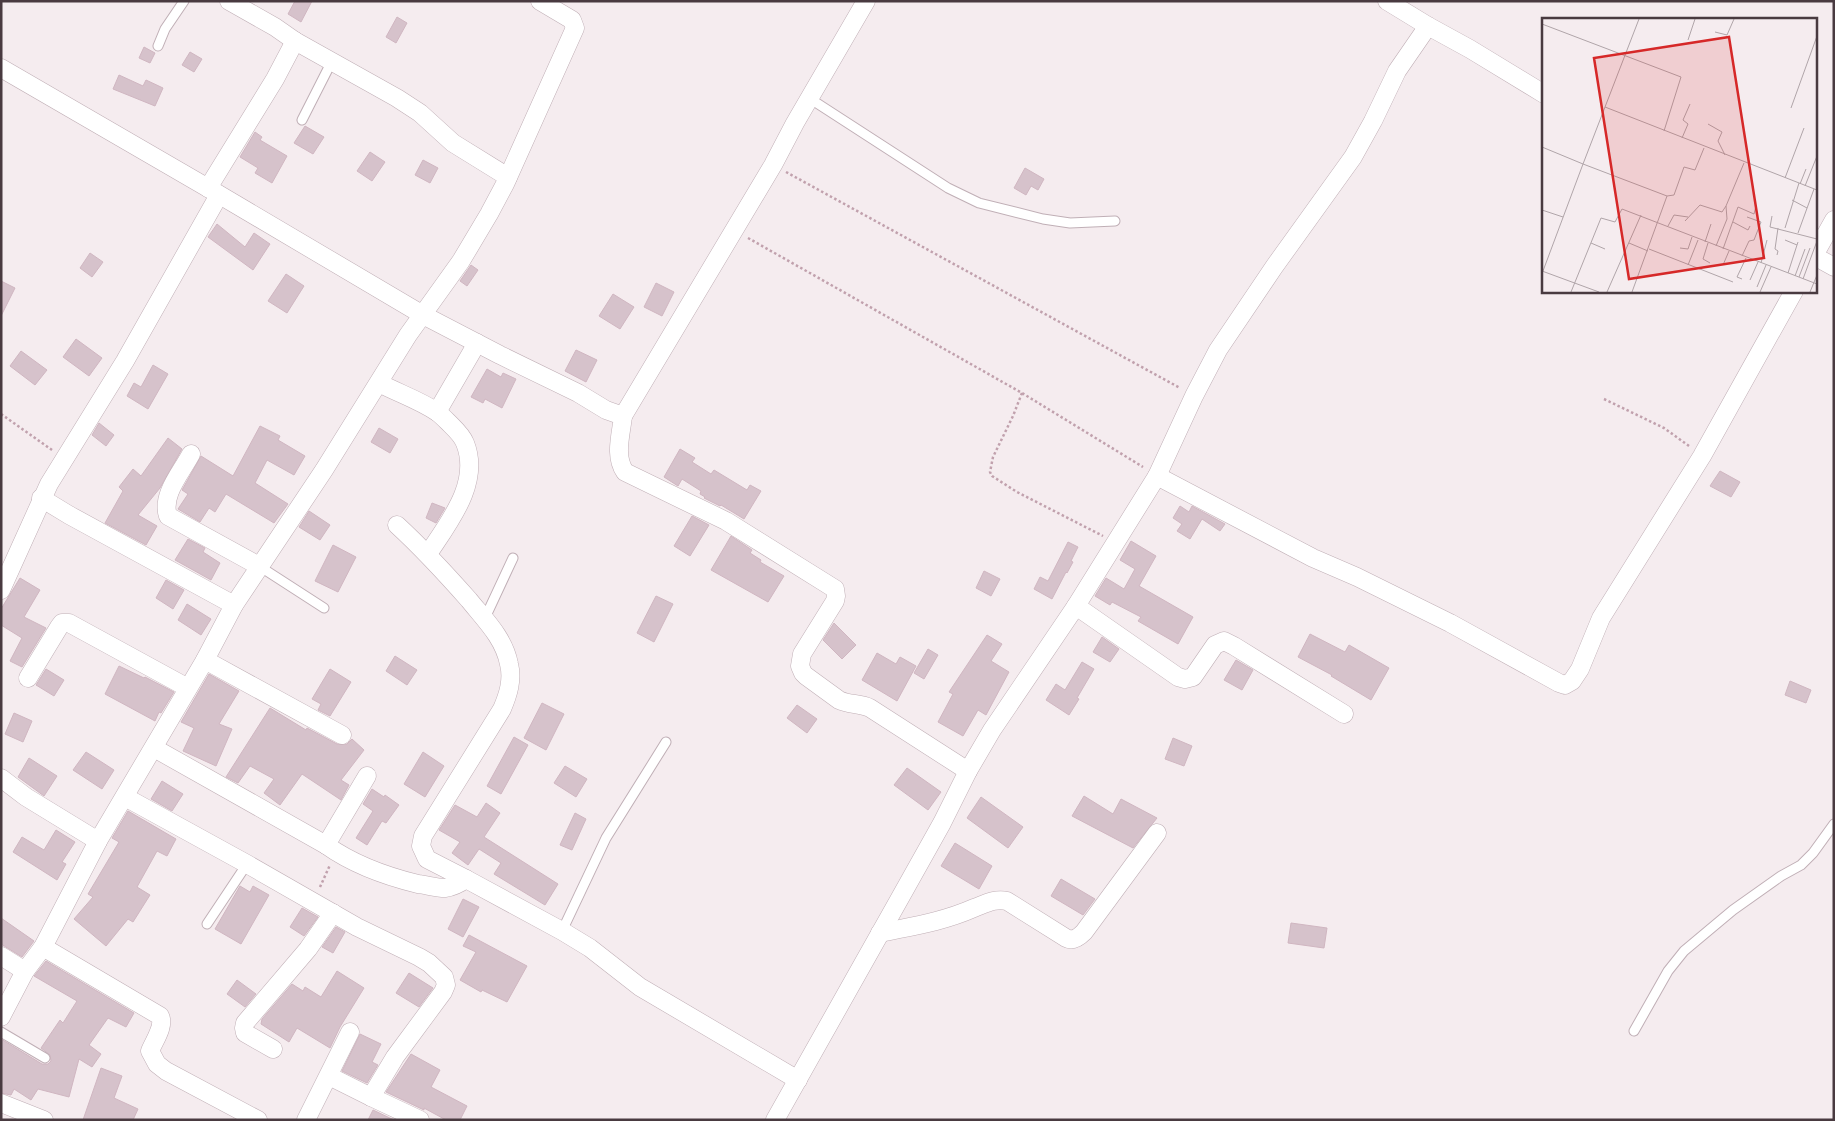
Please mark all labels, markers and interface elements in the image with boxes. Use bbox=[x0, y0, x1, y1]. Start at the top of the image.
inset map bbox=[1542, 18, 1818, 292]

